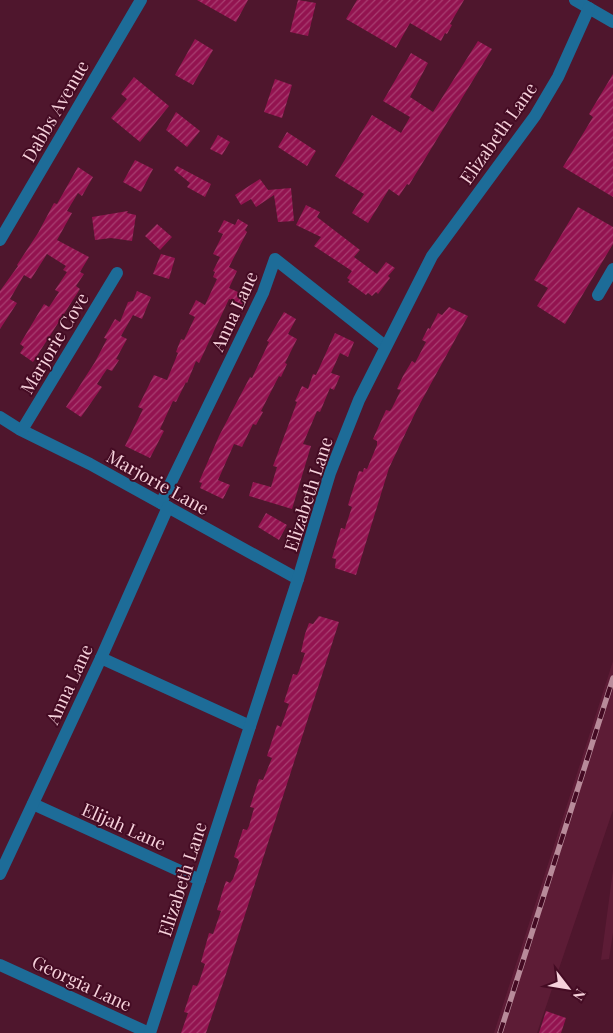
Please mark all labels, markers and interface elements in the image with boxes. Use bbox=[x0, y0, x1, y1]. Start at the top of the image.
street label: Dabbs Avenue bbox=[16, 56, 94, 166]
street label: Elizabeth Lane bbox=[454, 77, 542, 189]
street label: Anna Lane bbox=[205, 267, 263, 356]
street label: Marjorie Cove bbox=[14, 288, 94, 398]
street label: Elizabeth Lane bbox=[278, 434, 338, 554]
street label: Marjorie Lane bbox=[103, 444, 213, 520]
street label: Anna Lane bbox=[40, 640, 98, 729]
street label: Elijah Lane bbox=[78, 797, 170, 855]
street label: Elizabeth Lane bbox=[152, 819, 212, 939]
street label: Georgia Lane bbox=[28, 950, 136, 1016]
north arrow bbox=[543, 963, 593, 1013]
text: N bbox=[569, 986, 590, 1004]

